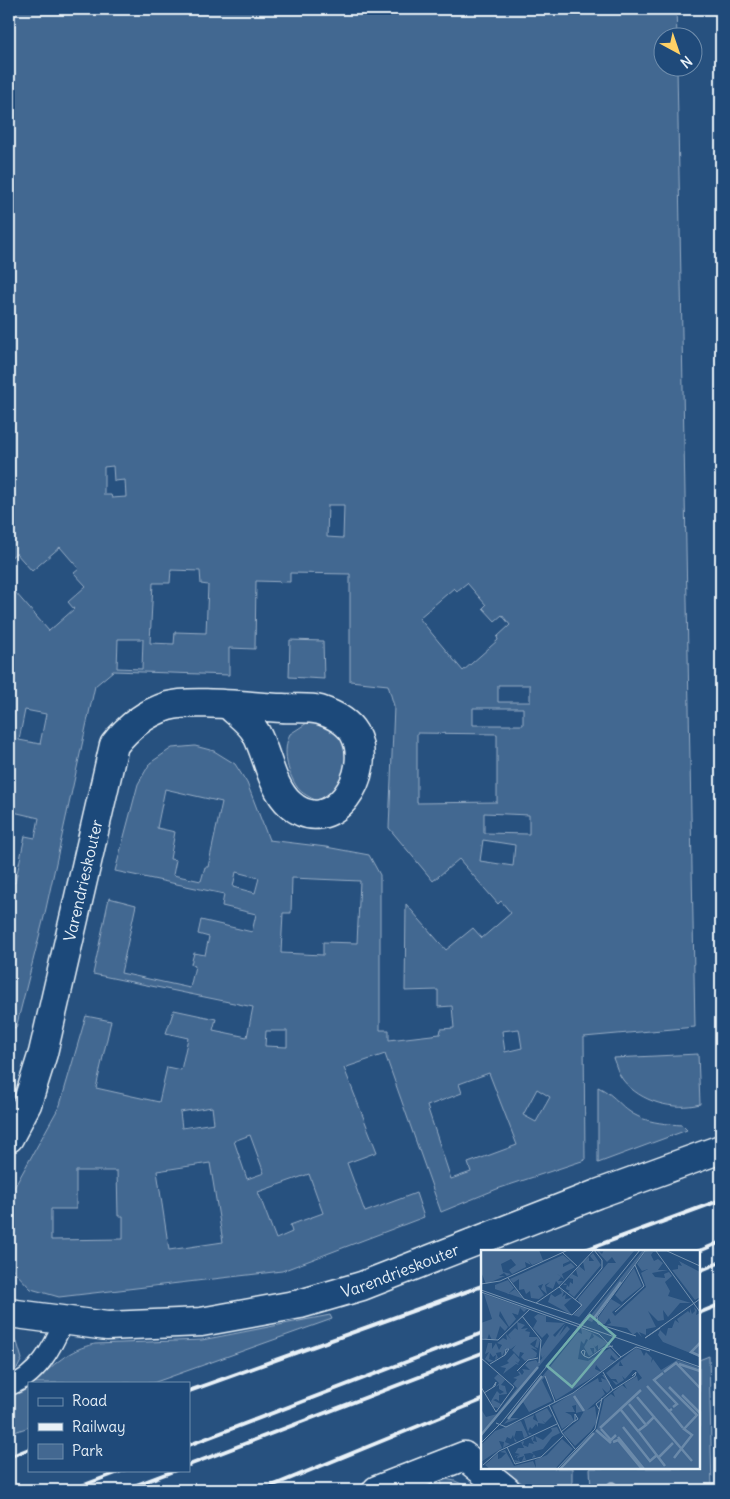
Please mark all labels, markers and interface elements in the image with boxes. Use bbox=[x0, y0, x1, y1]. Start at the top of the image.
north arrow bbox=[652, 28, 702, 78]
text: N bbox=[677, 52, 696, 72]
street label: Varendrieskouter bbox=[59, 817, 107, 943]
street label: Varendrieskouter bbox=[339, 1239, 462, 1302]
inset map bbox=[481, 1250, 700, 1469]
legend bbox=[28, 1382, 190, 1472]
text: Road bbox=[72, 1391, 107, 1410]
text: Railway bbox=[72, 1417, 126, 1436]
text: Park bbox=[72, 1441, 103, 1460]

